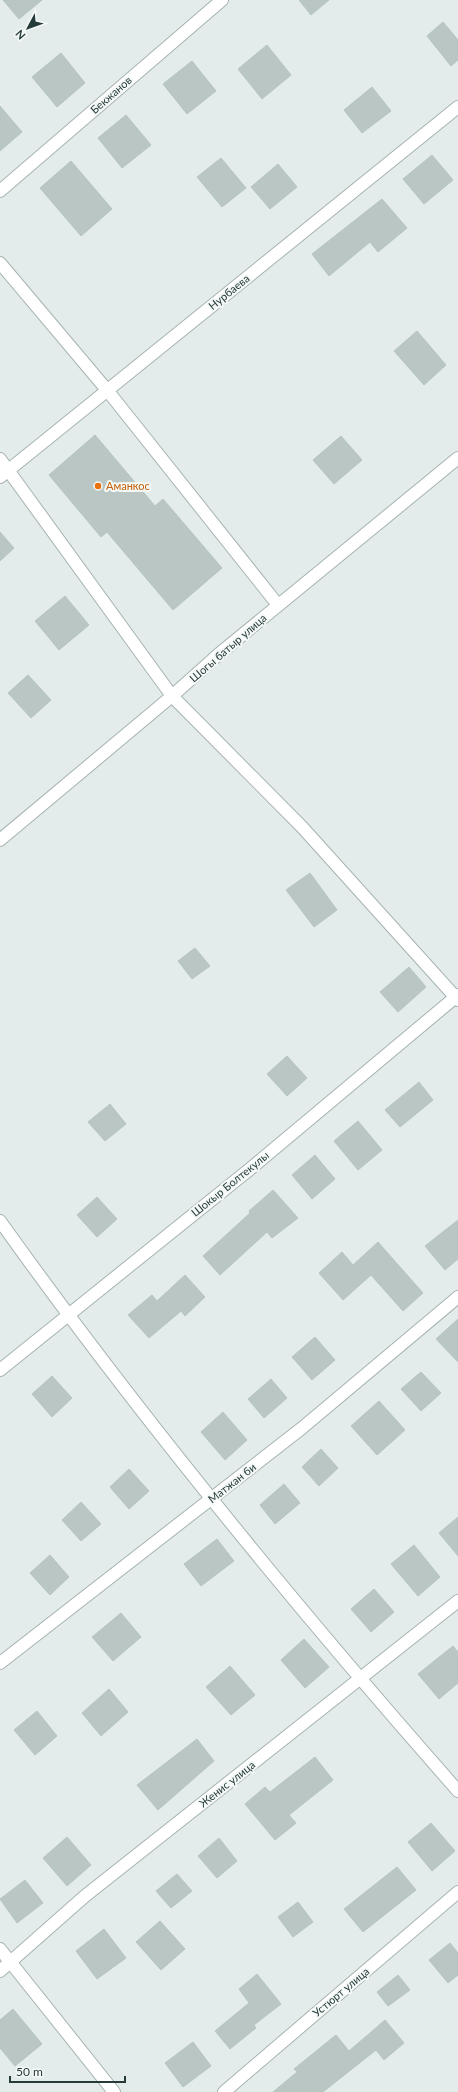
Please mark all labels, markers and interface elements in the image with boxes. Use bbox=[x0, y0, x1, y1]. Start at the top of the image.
north arrow bbox=[8, 8, 48, 48]
text: N bbox=[12, 27, 28, 42]
street label: Бекжанов bbox=[87, 73, 134, 116]
street label: Нурбаева bbox=[206, 271, 252, 312]
place label: Аманкос bbox=[106, 479, 150, 492]
marker: Аманкос bbox=[93, 481, 103, 491]
street label: Шогы батыр улица bbox=[187, 611, 269, 685]
street label: Шокыр Болтекулы bbox=[188, 1148, 271, 1219]
street label: Матжан би bbox=[205, 1460, 258, 1505]
street label: Женис улица bbox=[196, 1758, 257, 1809]
street label: Устюрт улица bbox=[310, 1964, 372, 2019]
scale bar bbox=[10, 2058, 125, 2084]
text: 50 m bbox=[16, 2064, 43, 2079]

